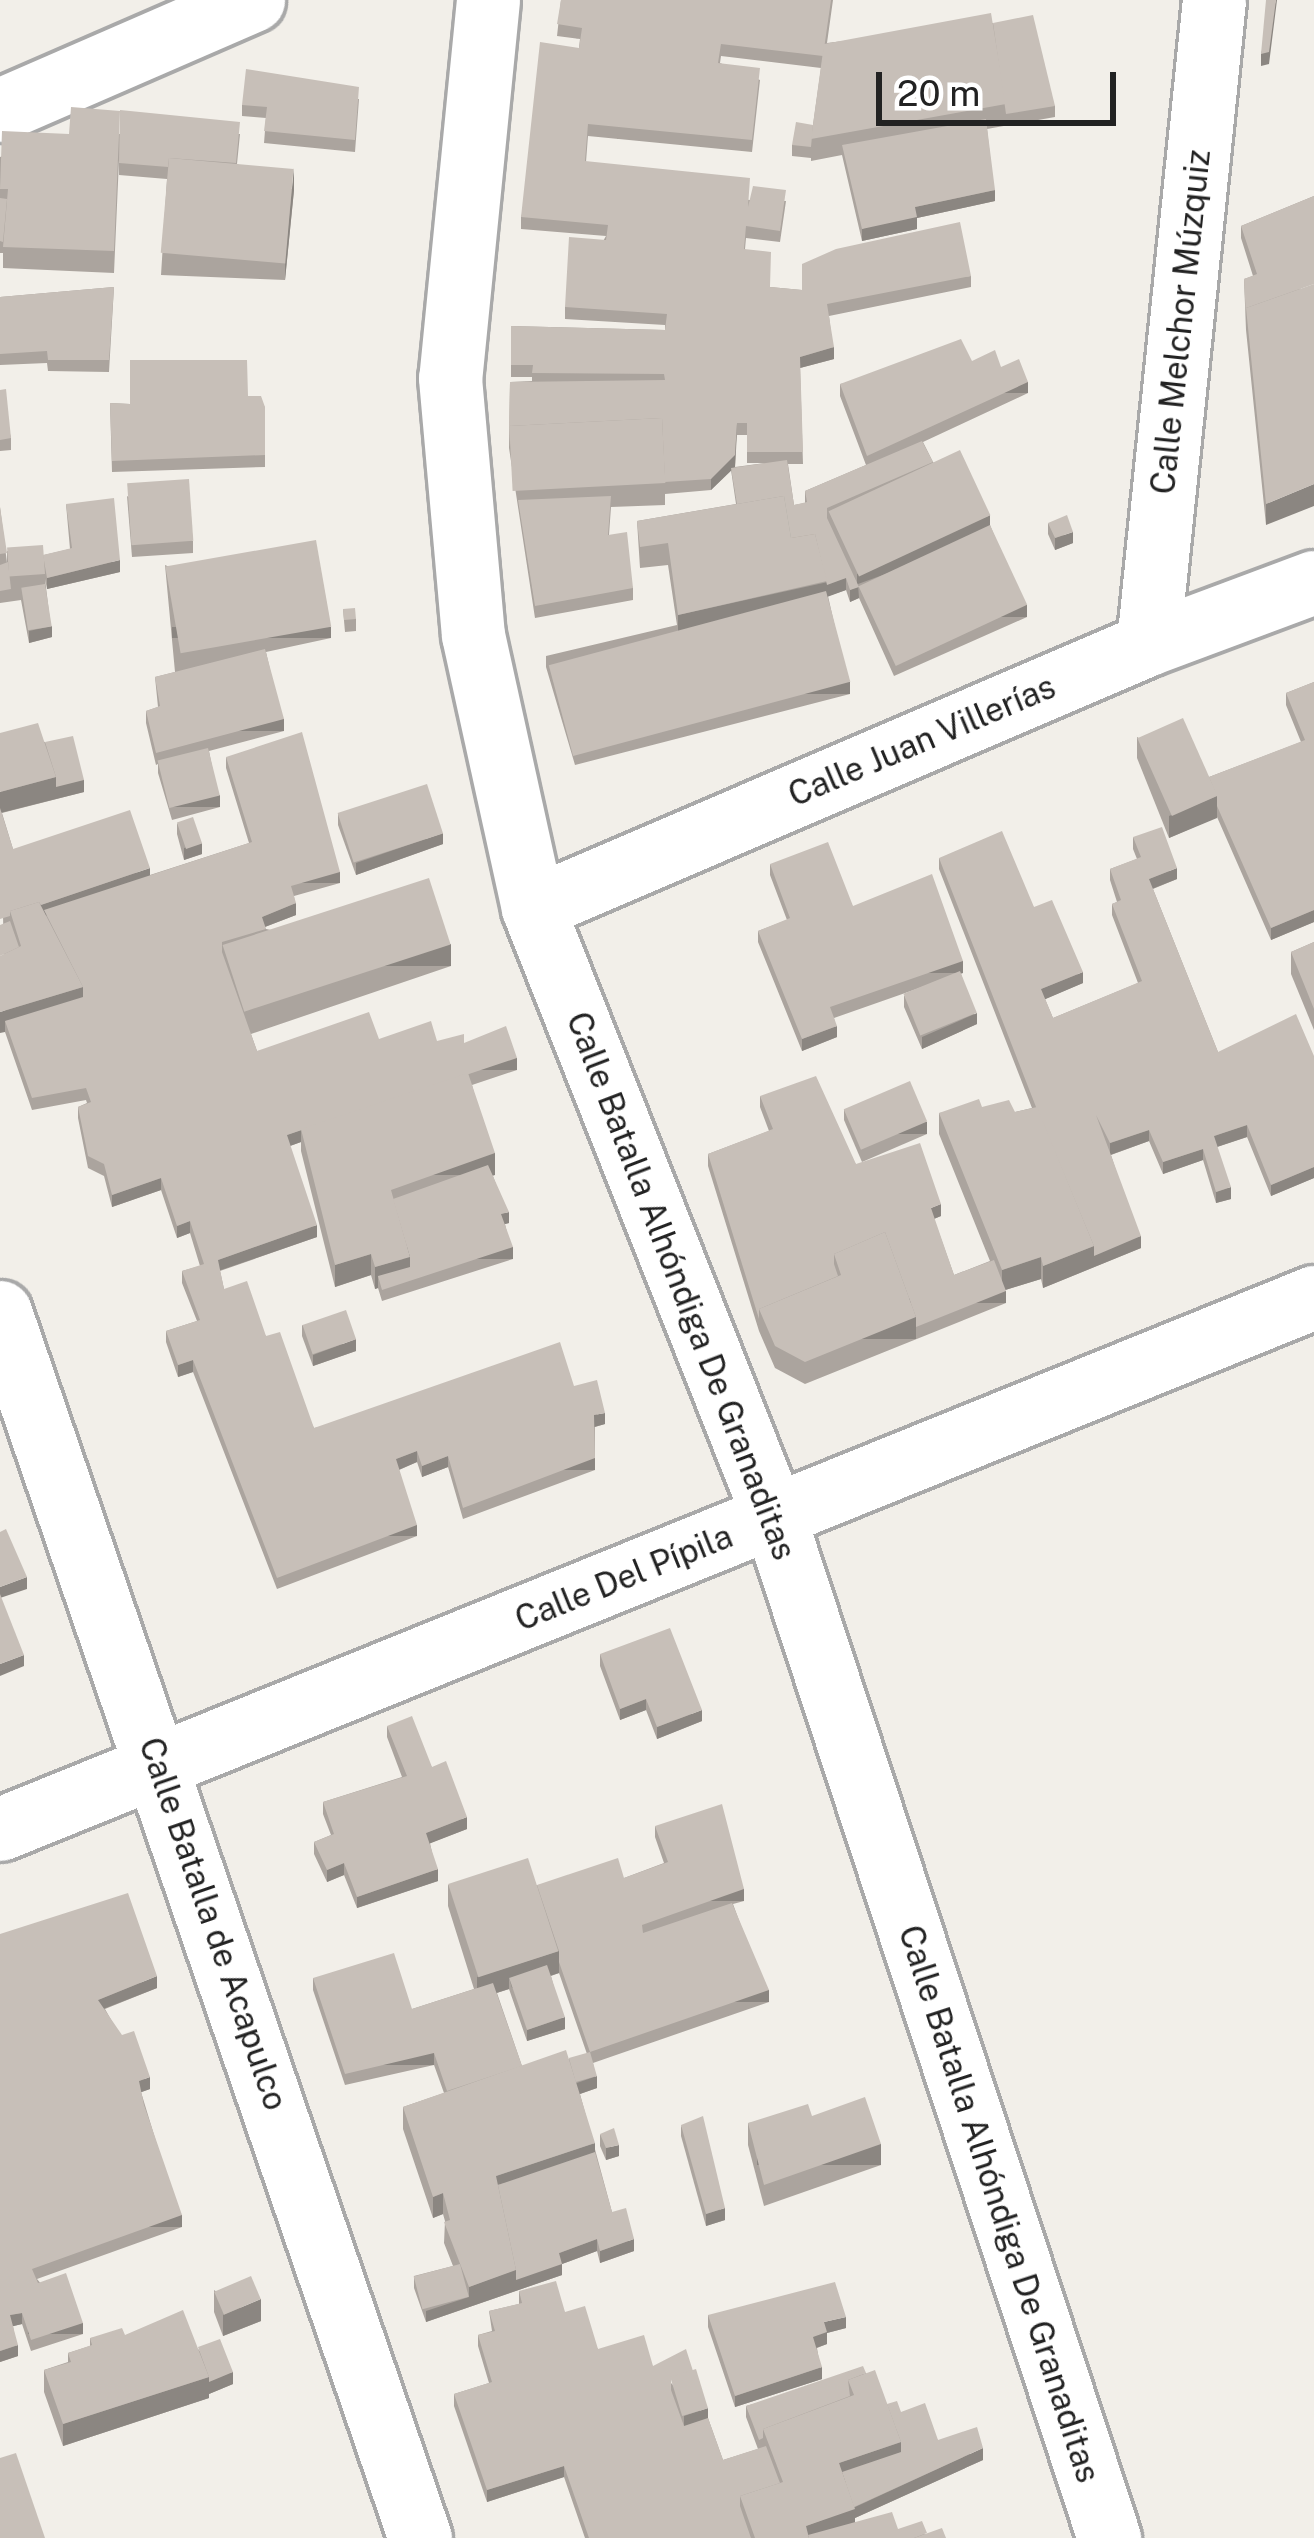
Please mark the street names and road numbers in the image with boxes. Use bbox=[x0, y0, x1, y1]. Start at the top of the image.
street label: Calle Melchor Múzquiz bbox=[1143, 148, 1219, 496]
street label: Calle Juan Villerías bbox=[782, 667, 1062, 815]
street label: Calle Batalla Alhóndiga De Granaditas bbox=[558, 1006, 804, 1566]
street label: Calle Del Pípila bbox=[509, 1516, 739, 1640]
street label: Calle Batalla de Acapulco bbox=[130, 1732, 296, 2116]
street label: Calle Batalla Alhóndiga De Granaditas bbox=[890, 1920, 1108, 2488]

